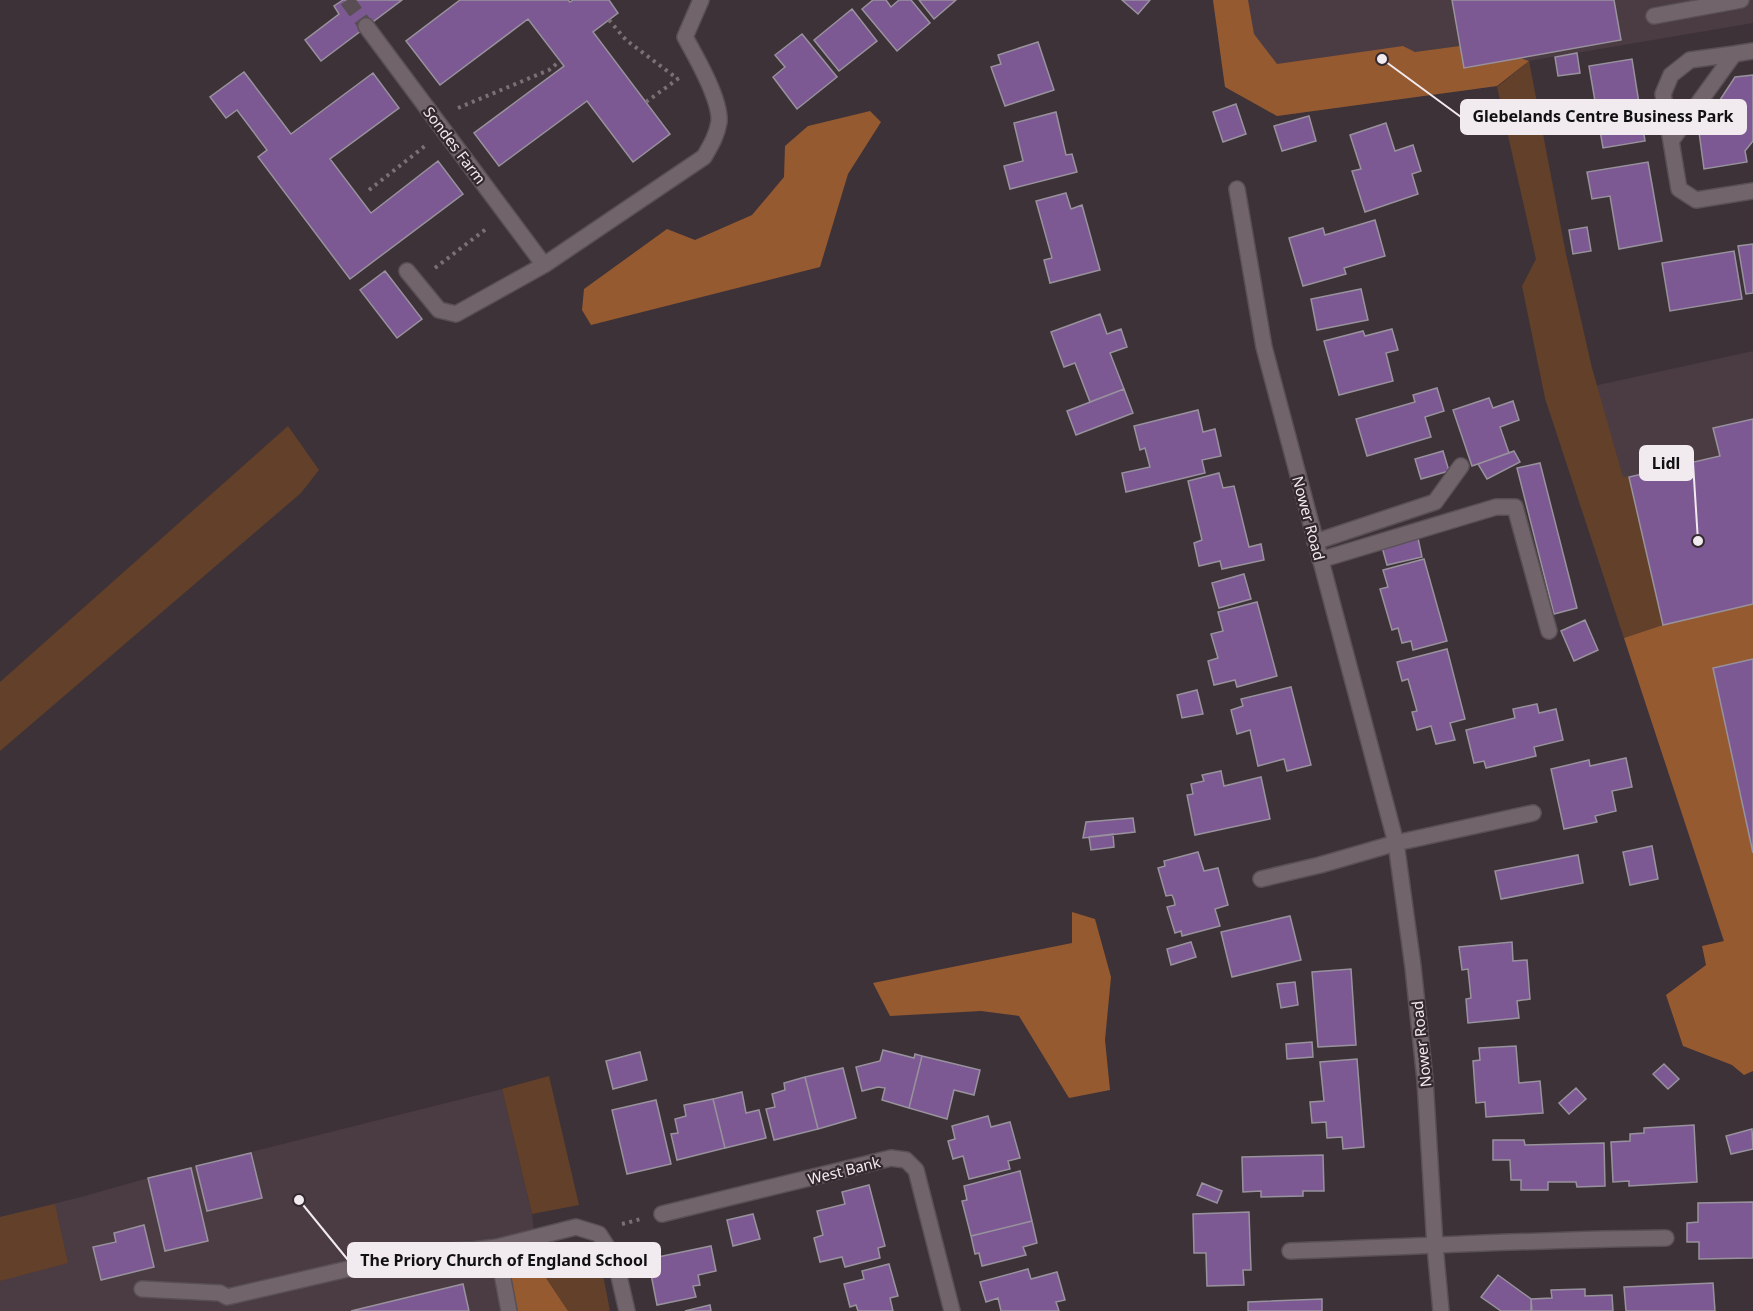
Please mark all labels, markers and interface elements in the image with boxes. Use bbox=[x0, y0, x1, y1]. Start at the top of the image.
callout: Glebelands Centre Business Park bbox=[1461, 100, 1746, 134]
street label: Sondes Farm bbox=[419, 102, 491, 188]
text: Glebelands Centre Business Park bbox=[1473, 105, 1734, 127]
callout: Lidl bbox=[1640, 446, 1693, 480]
text: Lidl bbox=[1652, 452, 1680, 474]
street label: Nower Road bbox=[1288, 474, 1330, 562]
street label: Nower Road bbox=[1407, 1000, 1435, 1088]
street label: West Bank bbox=[806, 1151, 882, 1189]
callout: The Priory Church of England School bbox=[348, 1243, 660, 1277]
text: The Priory Church of England School bbox=[360, 1249, 648, 1271]

